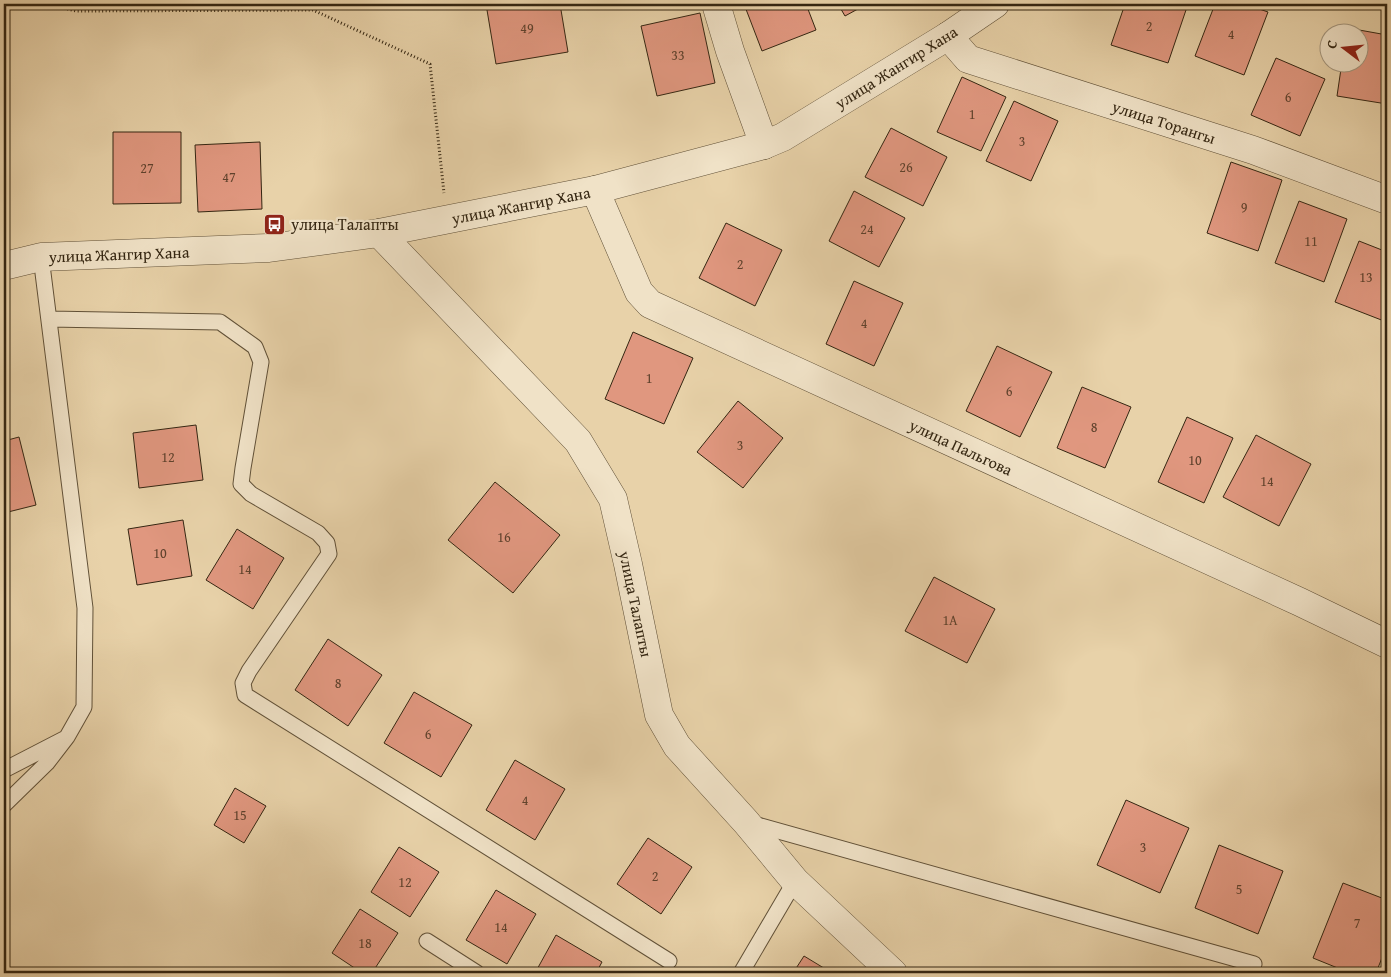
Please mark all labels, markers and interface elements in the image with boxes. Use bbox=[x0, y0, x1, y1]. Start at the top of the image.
house number: 2 bbox=[1146, 16, 1152, 36]
house number: 49 bbox=[520, 18, 534, 38]
street label: улица Жангир Хана bbox=[829, 19, 962, 115]
north arrow bbox=[1318, 22, 1368, 72]
house number: 4 bbox=[1228, 24, 1235, 44]
text: С bbox=[1321, 38, 1342, 51]
house number: 33 bbox=[671, 45, 685, 65]
house number: 6 bbox=[1285, 87, 1292, 107]
street label: улица Торангы bbox=[1108, 94, 1219, 150]
house number: 1 bbox=[969, 104, 975, 124]
house number: 3 bbox=[1019, 131, 1025, 151]
house number: 26 bbox=[899, 157, 913, 177]
house number: 27 bbox=[140, 158, 154, 178]
house number: 47 bbox=[222, 167, 236, 187]
street label: улица Жангир Хана bbox=[449, 180, 593, 230]
house number: 9 bbox=[1241, 197, 1248, 217]
bus stop icon: улица Талапты bbox=[263, 212, 287, 236]
place label: улица Талапты bbox=[290, 212, 399, 236]
house number: 24 bbox=[860, 219, 874, 239]
house number: 11 bbox=[1304, 231, 1318, 251]
street label: улица Жангир Хана bbox=[47, 240, 190, 268]
house number: 2 bbox=[737, 254, 743, 274]
house number: 13 bbox=[1359, 267, 1373, 287]
house number: 4 bbox=[861, 313, 868, 333]
house number: 1 bbox=[646, 368, 652, 388]
house number: 6 bbox=[1006, 381, 1013, 401]
street label: улица Пальгова bbox=[905, 412, 1017, 482]
house number: 8 bbox=[1091, 417, 1098, 437]
house number: 3 bbox=[737, 435, 743, 455]
house number: 12 bbox=[161, 447, 175, 467]
house number: 10 bbox=[1188, 450, 1202, 470]
house number: 14 bbox=[1260, 471, 1274, 491]
house number: 16 bbox=[497, 527, 511, 547]
house number: 10 bbox=[153, 543, 167, 563]
street label: улица Талапты bbox=[613, 548, 659, 659]
house number: 14 bbox=[238, 559, 252, 579]
house number: 1А bbox=[942, 610, 958, 630]
house number: 8 bbox=[335, 673, 342, 693]
house number: 6 bbox=[425, 724, 432, 744]
house number: 4 bbox=[522, 790, 529, 810]
house number: 15 bbox=[233, 805, 247, 825]
house number: 3 bbox=[1140, 837, 1146, 857]
house number: 2 bbox=[652, 866, 658, 886]
house number: 12 bbox=[398, 872, 412, 892]
house number: 5 bbox=[1236, 879, 1242, 899]
house number: 7 bbox=[1354, 913, 1361, 933]
house number: 14 bbox=[494, 917, 508, 937]
house number: 18 bbox=[358, 933, 372, 953]

